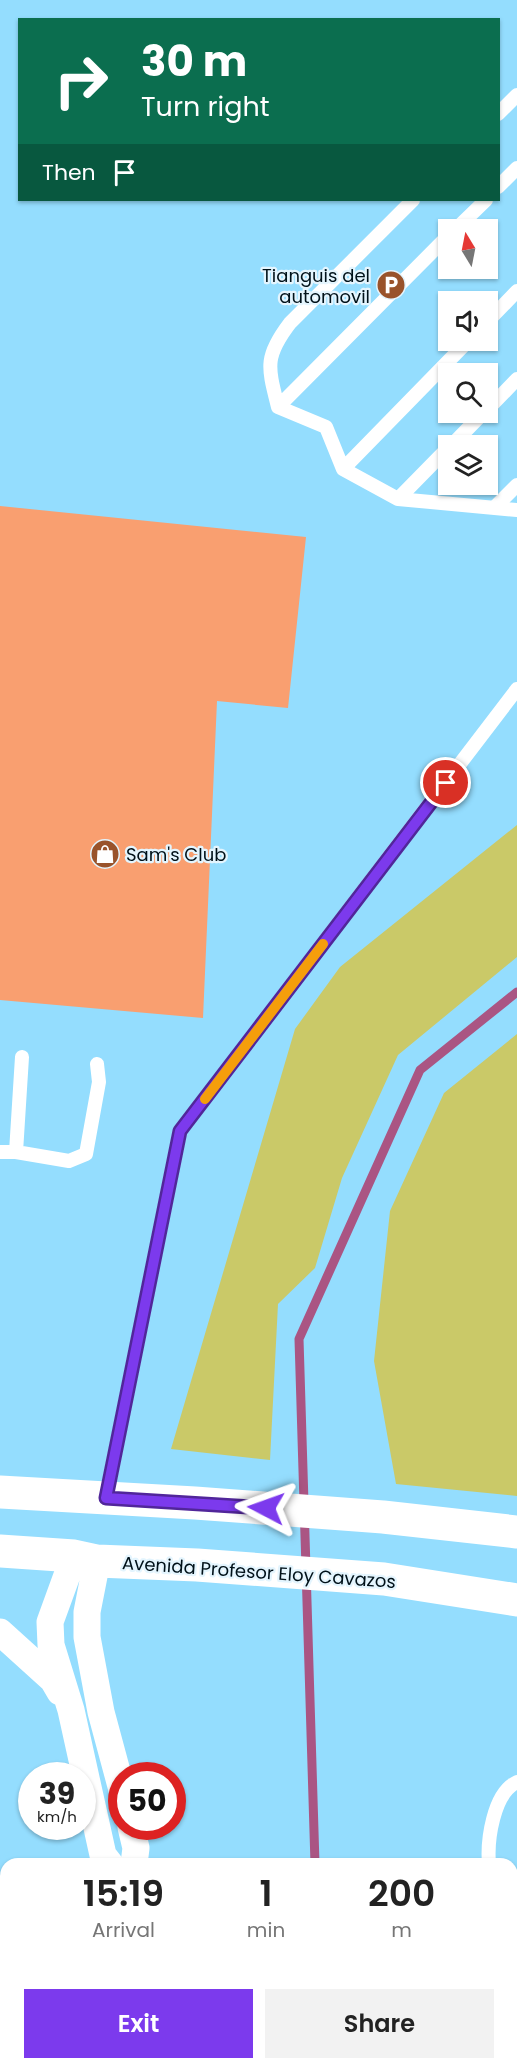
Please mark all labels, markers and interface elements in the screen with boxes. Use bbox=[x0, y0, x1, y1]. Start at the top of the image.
text: 30 m bbox=[141, 32, 247, 91]
icon: right bbox=[42, 42, 120, 120]
text: Turn right bbox=[141, 88, 270, 125]
icon: arrive bbox=[108, 156, 141, 189]
text: Then bbox=[42, 157, 96, 188]
north arrow bbox=[438, 219, 498, 279]
map controls bbox=[438, 219, 498, 495]
place label: Tianguis del automovil bbox=[262, 263, 370, 309]
parking icon: Tianguis del automovil bbox=[375, 269, 407, 301]
button: sound bbox=[438, 291, 498, 351]
button: search bbox=[438, 363, 498, 423]
button: layers bbox=[438, 435, 498, 495]
pin bbox=[420, 757, 471, 808]
icon: arrive bbox=[429, 766, 462, 799]
shop icon: Sam's Club bbox=[89, 838, 121, 870]
place label: Sam's Club bbox=[126, 842, 226, 867]
position arrow bbox=[234, 1476, 298, 1540]
street label: Avenida Profesor Eloy Cavazos bbox=[121, 1550, 397, 1594]
speed limit sign: 50 bbox=[108, 1762, 186, 1840]
text: 39 bbox=[39, 1772, 75, 1815]
text: km/h bbox=[37, 1806, 77, 1827]
text: 15:19 bbox=[83, 1868, 164, 1919]
text: 1 bbox=[260, 1868, 273, 1919]
text: 200 bbox=[368, 1868, 435, 1919]
text: Arrival bbox=[92, 1916, 155, 1944]
text: min bbox=[247, 1916, 285, 1944]
text: m bbox=[391, 1916, 412, 1944]
button: Exit bbox=[24, 1989, 253, 2058]
button: Share bbox=[265, 1989, 494, 2058]

